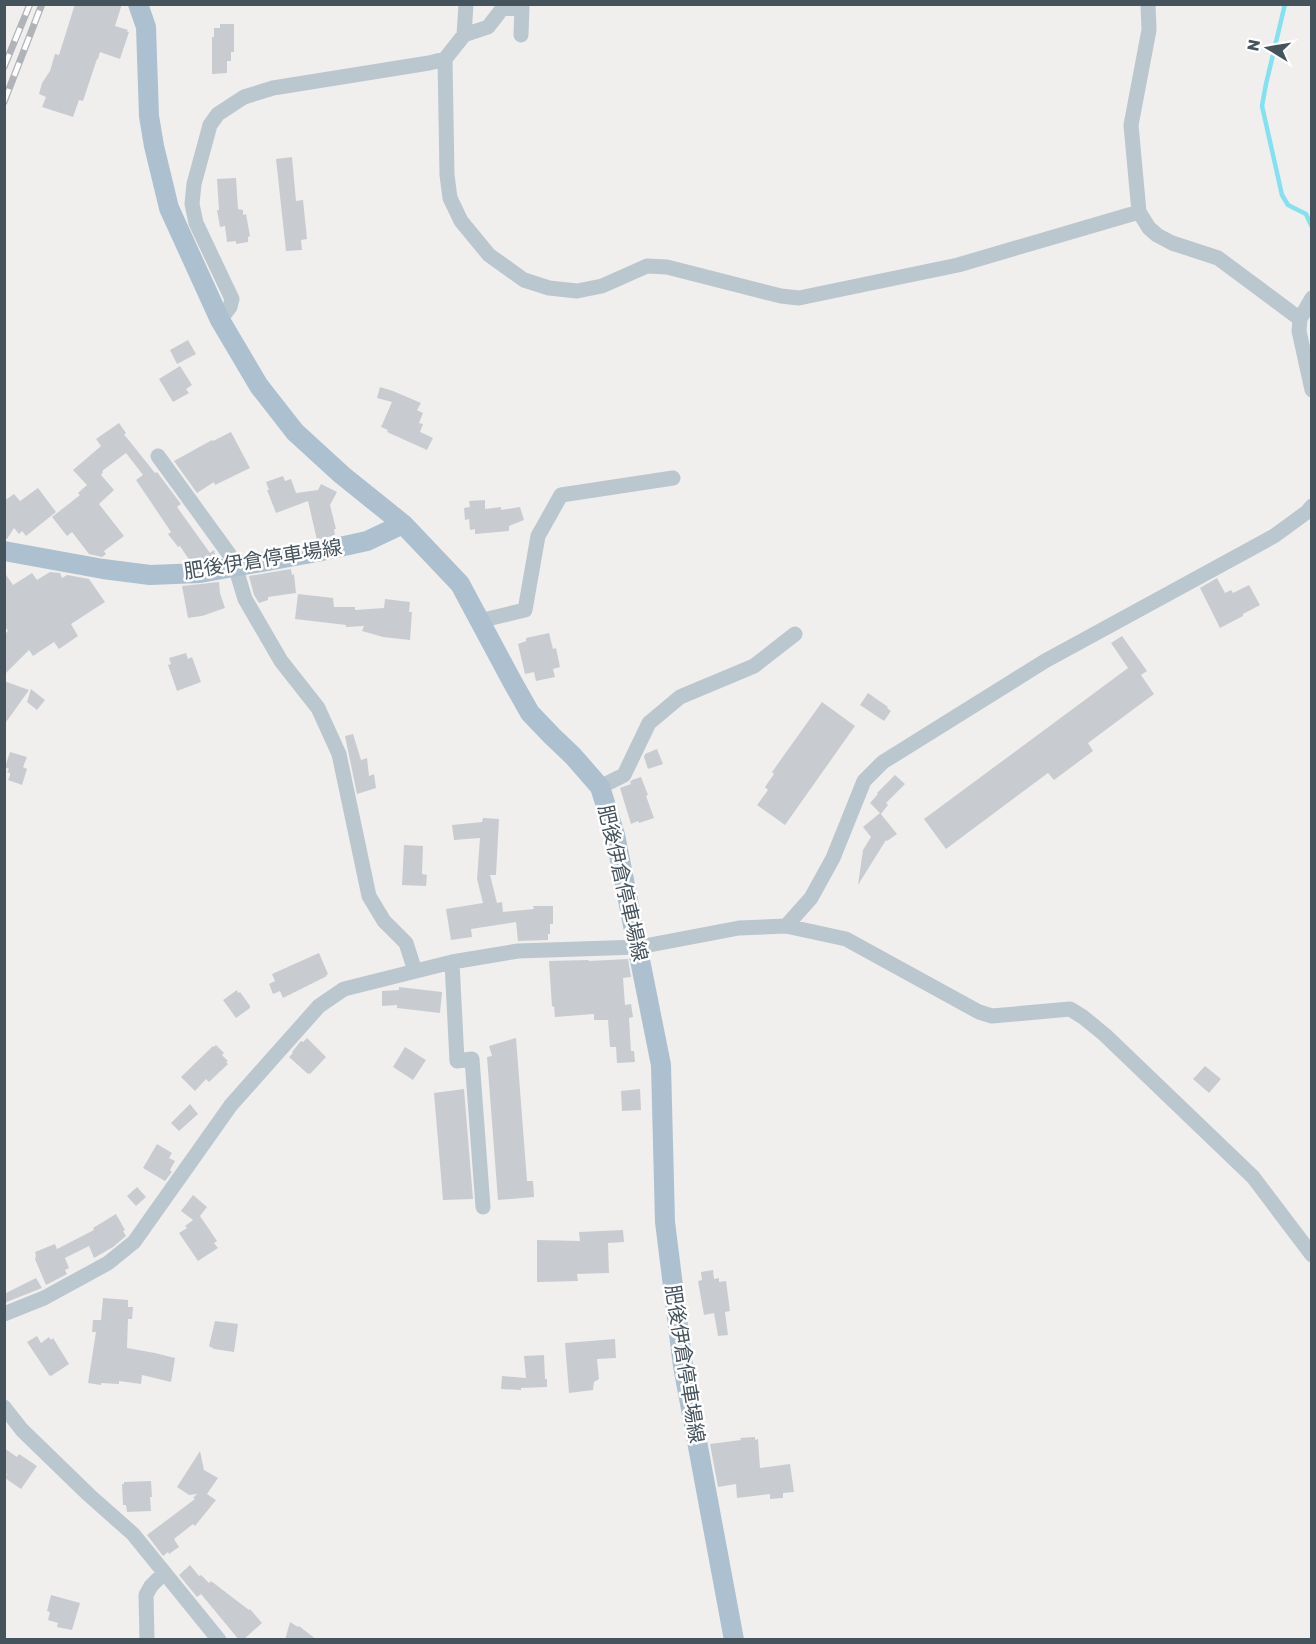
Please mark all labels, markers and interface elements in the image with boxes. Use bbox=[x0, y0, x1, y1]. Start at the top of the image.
north arrow bbox=[1238, 18, 1298, 78]
text: N bbox=[1243, 38, 1264, 53]
street label: 肥後伊倉停車場線 bbox=[182, 535, 344, 583]
street label: 肥後伊倉停車場線 bbox=[593, 802, 653, 964]
street label: 肥後伊倉停車場線 bbox=[661, 1283, 709, 1445]

